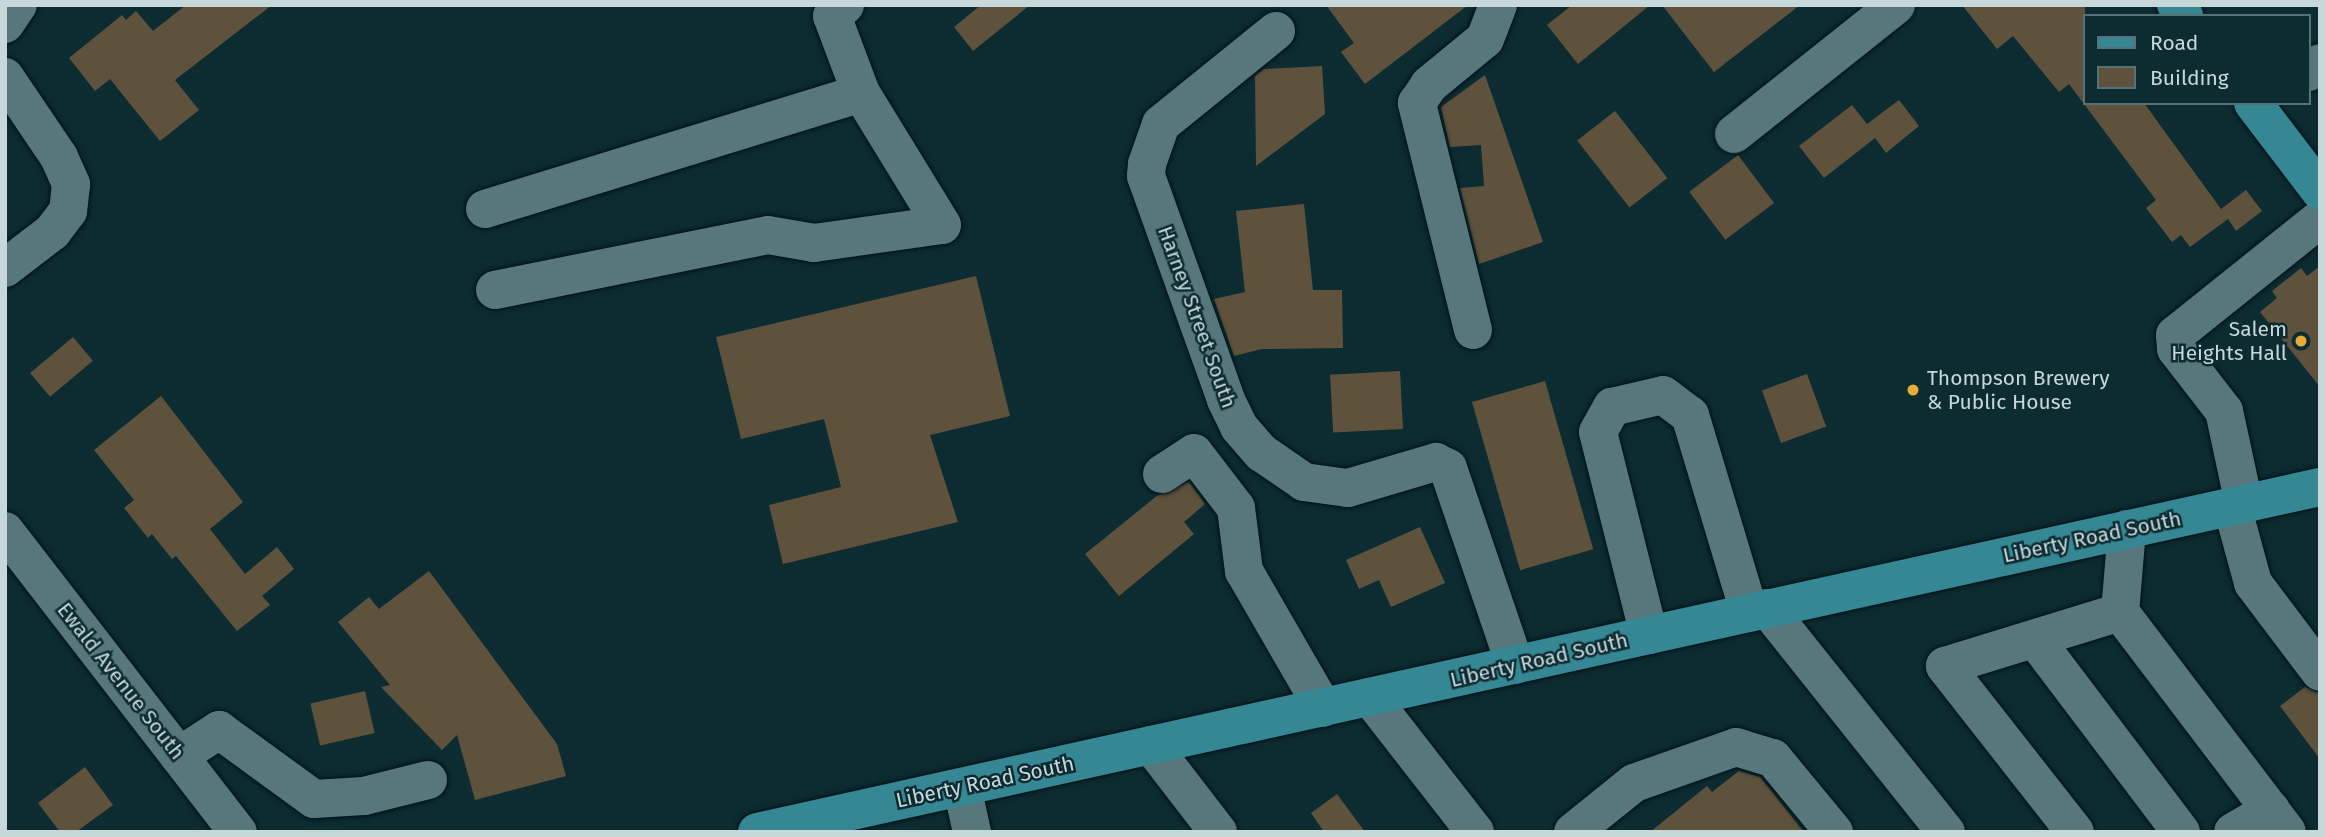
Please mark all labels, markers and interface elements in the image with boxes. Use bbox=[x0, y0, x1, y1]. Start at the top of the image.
legend bbox=[2084, 14, 2311, 105]
text: Road bbox=[2150, 30, 2198, 56]
text: Building bbox=[2150, 65, 2229, 91]
street label: Harney Street South bbox=[1152, 223, 1242, 411]
place label: Salem Heights Hall bbox=[2171, 316, 2287, 366]
marker: Salem Heights Hall bbox=[2293, 333, 2309, 349]
place label: Thompson Brewery & Public House bbox=[1927, 365, 2109, 415]
marker: Thompson Brewery & Public House bbox=[1905, 382, 1921, 398]
street label: Liberty Road South bbox=[2001, 506, 2183, 568]
street label: Ewald Avenue South bbox=[52, 597, 190, 765]
street label: Liberty Road South bbox=[1448, 627, 1630, 693]
street label: Liberty Road South bbox=[894, 751, 1076, 813]

